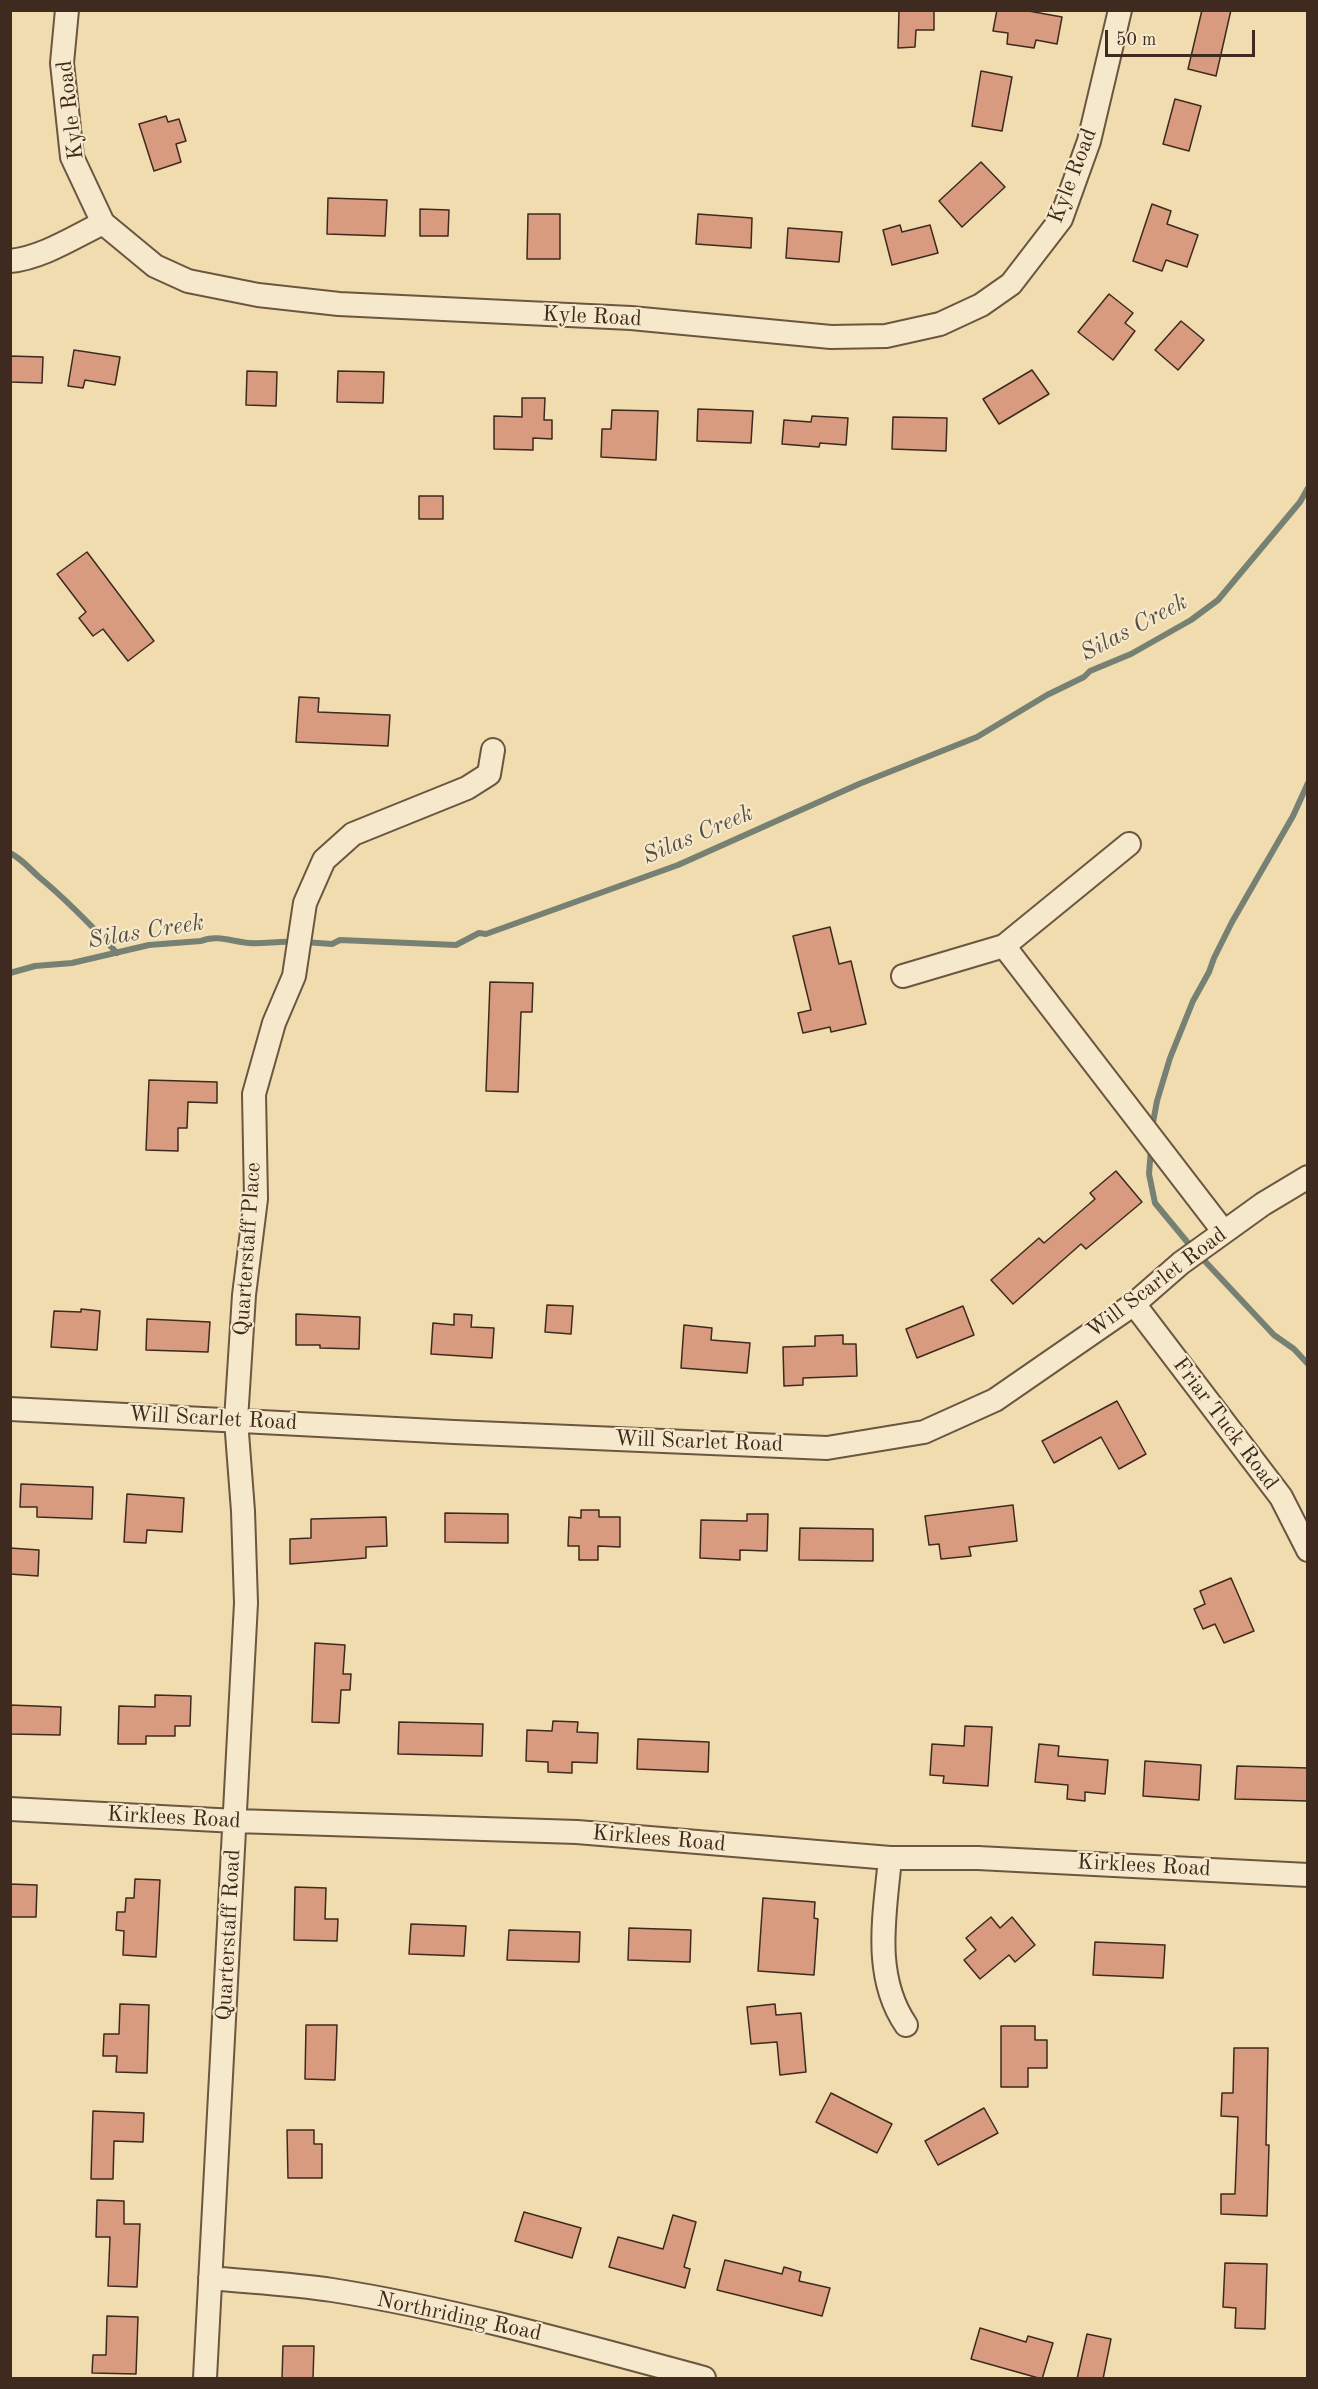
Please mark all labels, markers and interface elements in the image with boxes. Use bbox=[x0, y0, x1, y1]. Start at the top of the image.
scale bar bbox=[1108, 18, 1258, 56]
text: 50 m bbox=[1116, 31, 1156, 49]
street label: Kyle Road bbox=[52, 59, 90, 161]
street label: Kyle Road bbox=[1043, 125, 1103, 227]
street label: Kyle Road bbox=[542, 301, 642, 333]
water label: Silas Creek bbox=[1075, 588, 1193, 668]
water label: Silas Creek bbox=[638, 799, 758, 871]
water label: Silas Creek bbox=[86, 909, 206, 955]
street label: Quarterstaff Place bbox=[229, 1161, 267, 1337]
street label: Will Scarlet Road bbox=[1082, 1222, 1232, 1344]
street label: Friar Tuck Road bbox=[1166, 1352, 1284, 1496]
street label: Will Scarlet Road bbox=[128, 1401, 298, 1437]
street label: Will Scarlet Road bbox=[614, 1426, 784, 1458]
street label: Kirklees Road bbox=[106, 1801, 242, 1835]
street label: Kirklees Road bbox=[591, 1820, 727, 1858]
street label: Quarterstaff Road bbox=[211, 1849, 247, 2021]
street label: Kirklees Road bbox=[1076, 1849, 1212, 1883]
street label: Northriding Road bbox=[374, 2287, 544, 2347]

